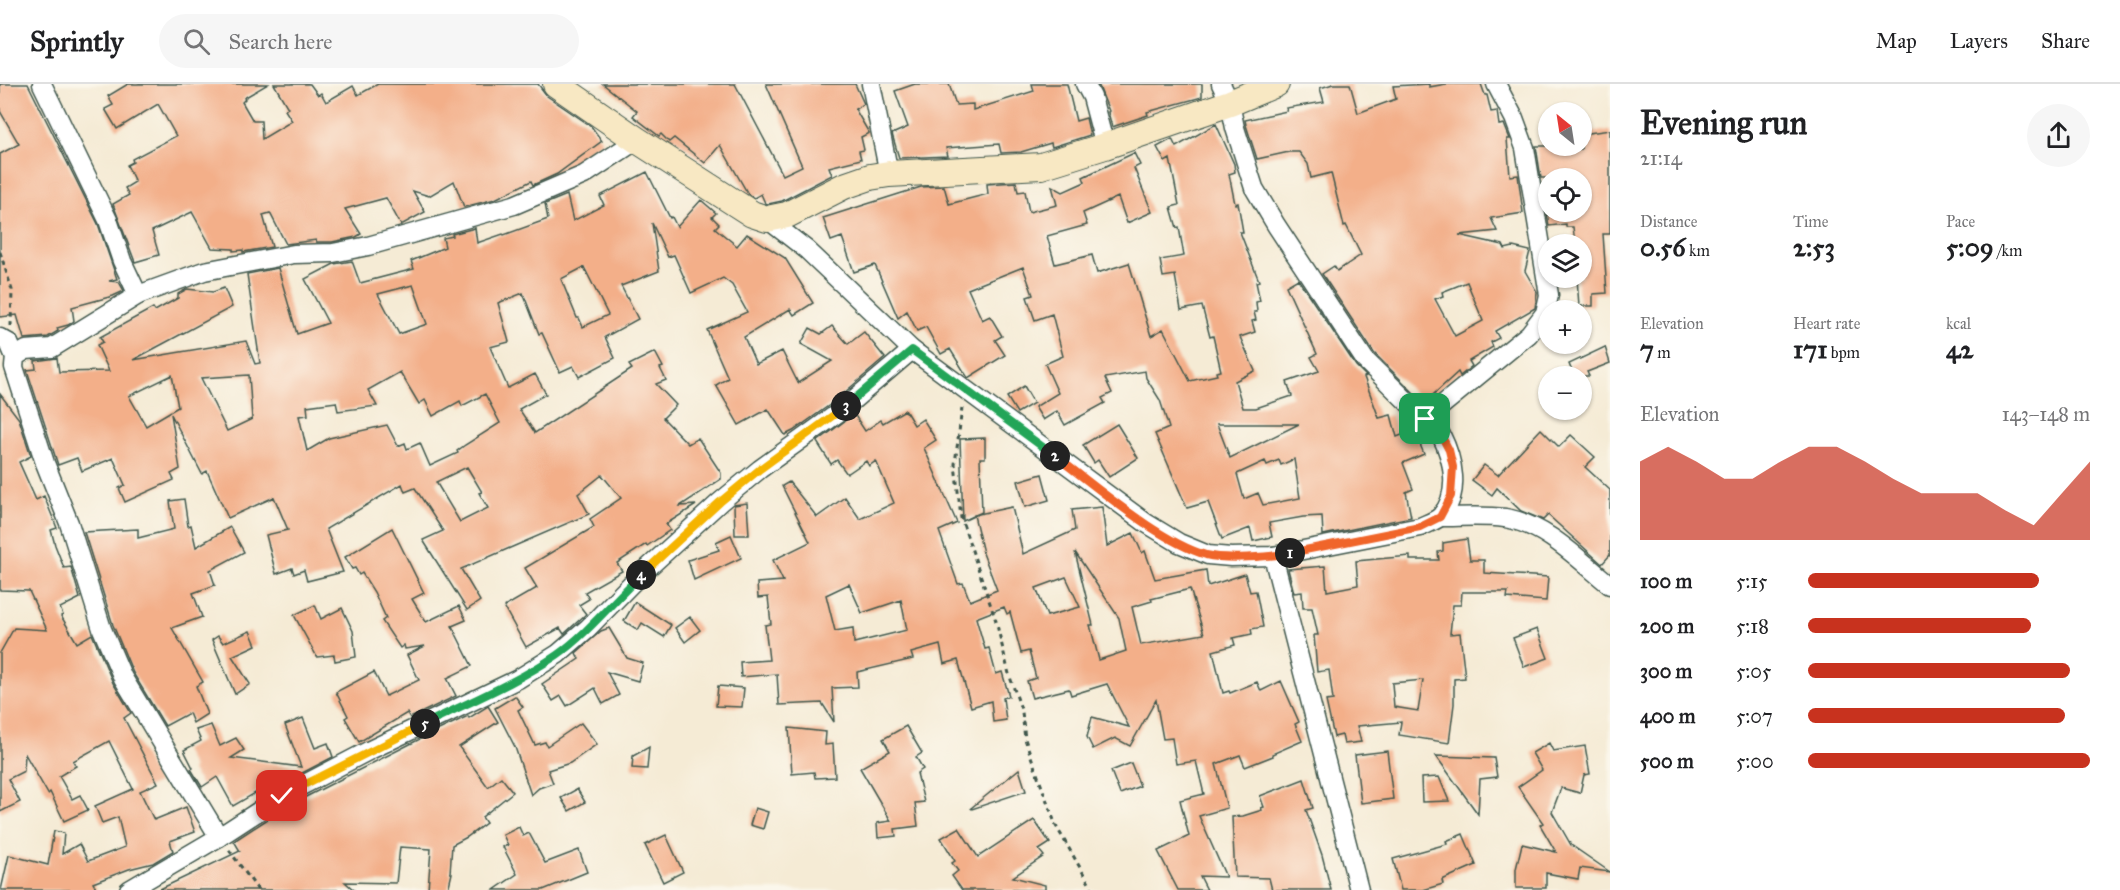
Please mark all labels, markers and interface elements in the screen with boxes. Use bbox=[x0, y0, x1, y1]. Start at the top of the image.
search box bbox=[159, 14, 579, 68]
text: Sprintly bbox=[30, 24, 123, 59]
icon: search bbox=[180, 25, 213, 58]
text: Search here bbox=[228, 28, 332, 55]
text: Map bbox=[1876, 28, 1917, 54]
text: Layers bbox=[1950, 28, 2008, 54]
text: Share bbox=[2041, 28, 2090, 54]
north arrow bbox=[1538, 102, 1592, 156]
map controls bbox=[1538, 102, 1592, 420]
text: Evening run bbox=[1640, 103, 1807, 143]
button: share bbox=[2027, 104, 2090, 167]
text: 21:14 bbox=[1640, 146, 1682, 170]
button: locate bbox=[1538, 168, 1592, 222]
text: Distance bbox=[1640, 212, 1697, 231]
text: Time bbox=[1793, 212, 1828, 231]
text: Pace bbox=[1946, 212, 1975, 231]
text: 0.56 bbox=[1640, 231, 1686, 263]
text: 2:53 bbox=[1793, 231, 1835, 263]
text: 5:09 bbox=[1946, 231, 1994, 263]
button: layers bbox=[1538, 234, 1592, 288]
text: km bbox=[1686, 241, 1710, 260]
text: /km bbox=[1994, 241, 2022, 260]
button: + bbox=[1538, 300, 1592, 354]
text: Elevation bbox=[1640, 314, 1704, 333]
text: Heart rate bbox=[1793, 314, 1860, 333]
text: kcal bbox=[1946, 314, 1971, 333]
text: 7 bbox=[1640, 333, 1654, 365]
text: 171 bbox=[1793, 333, 1827, 365]
text: 42 bbox=[1946, 333, 1973, 365]
text: m bbox=[1654, 343, 1671, 362]
text: bpm bbox=[1827, 343, 1860, 362]
button: − bbox=[1538, 366, 1592, 420]
pin: 3 bbox=[831, 391, 861, 421]
pin bbox=[1399, 393, 1450, 444]
text: 3 bbox=[843, 396, 849, 415]
icon: arrive bbox=[1408, 402, 1441, 435]
text: Elevation bbox=[1640, 402, 1719, 426]
text: 143–148 m bbox=[2002, 402, 2090, 426]
pin: 2 bbox=[1040, 441, 1070, 471]
text: 2 bbox=[1051, 446, 1059, 465]
pin: 1 bbox=[1275, 538, 1305, 568]
text: 1 bbox=[1287, 543, 1293, 562]
pin: 4 bbox=[626, 560, 656, 590]
text: 4 bbox=[637, 565, 645, 584]
text: 100 m bbox=[1640, 569, 1692, 593]
text: 5:15 bbox=[1736, 569, 1767, 593]
text: 200 m bbox=[1640, 614, 1694, 638]
text: 5:18 bbox=[1736, 614, 1769, 638]
text: 300 m bbox=[1640, 659, 1692, 683]
text: 5:05 bbox=[1736, 659, 1771, 683]
text: 400 m bbox=[1640, 704, 1696, 728]
text: 5:07 bbox=[1736, 704, 1773, 728]
pin: 5 bbox=[410, 709, 440, 739]
text: 5 bbox=[421, 714, 429, 733]
text: 500 m bbox=[1640, 749, 1694, 773]
text: 5:00 bbox=[1736, 749, 1774, 773]
pin bbox=[256, 770, 307, 821]
icon: check bbox=[265, 779, 298, 812]

